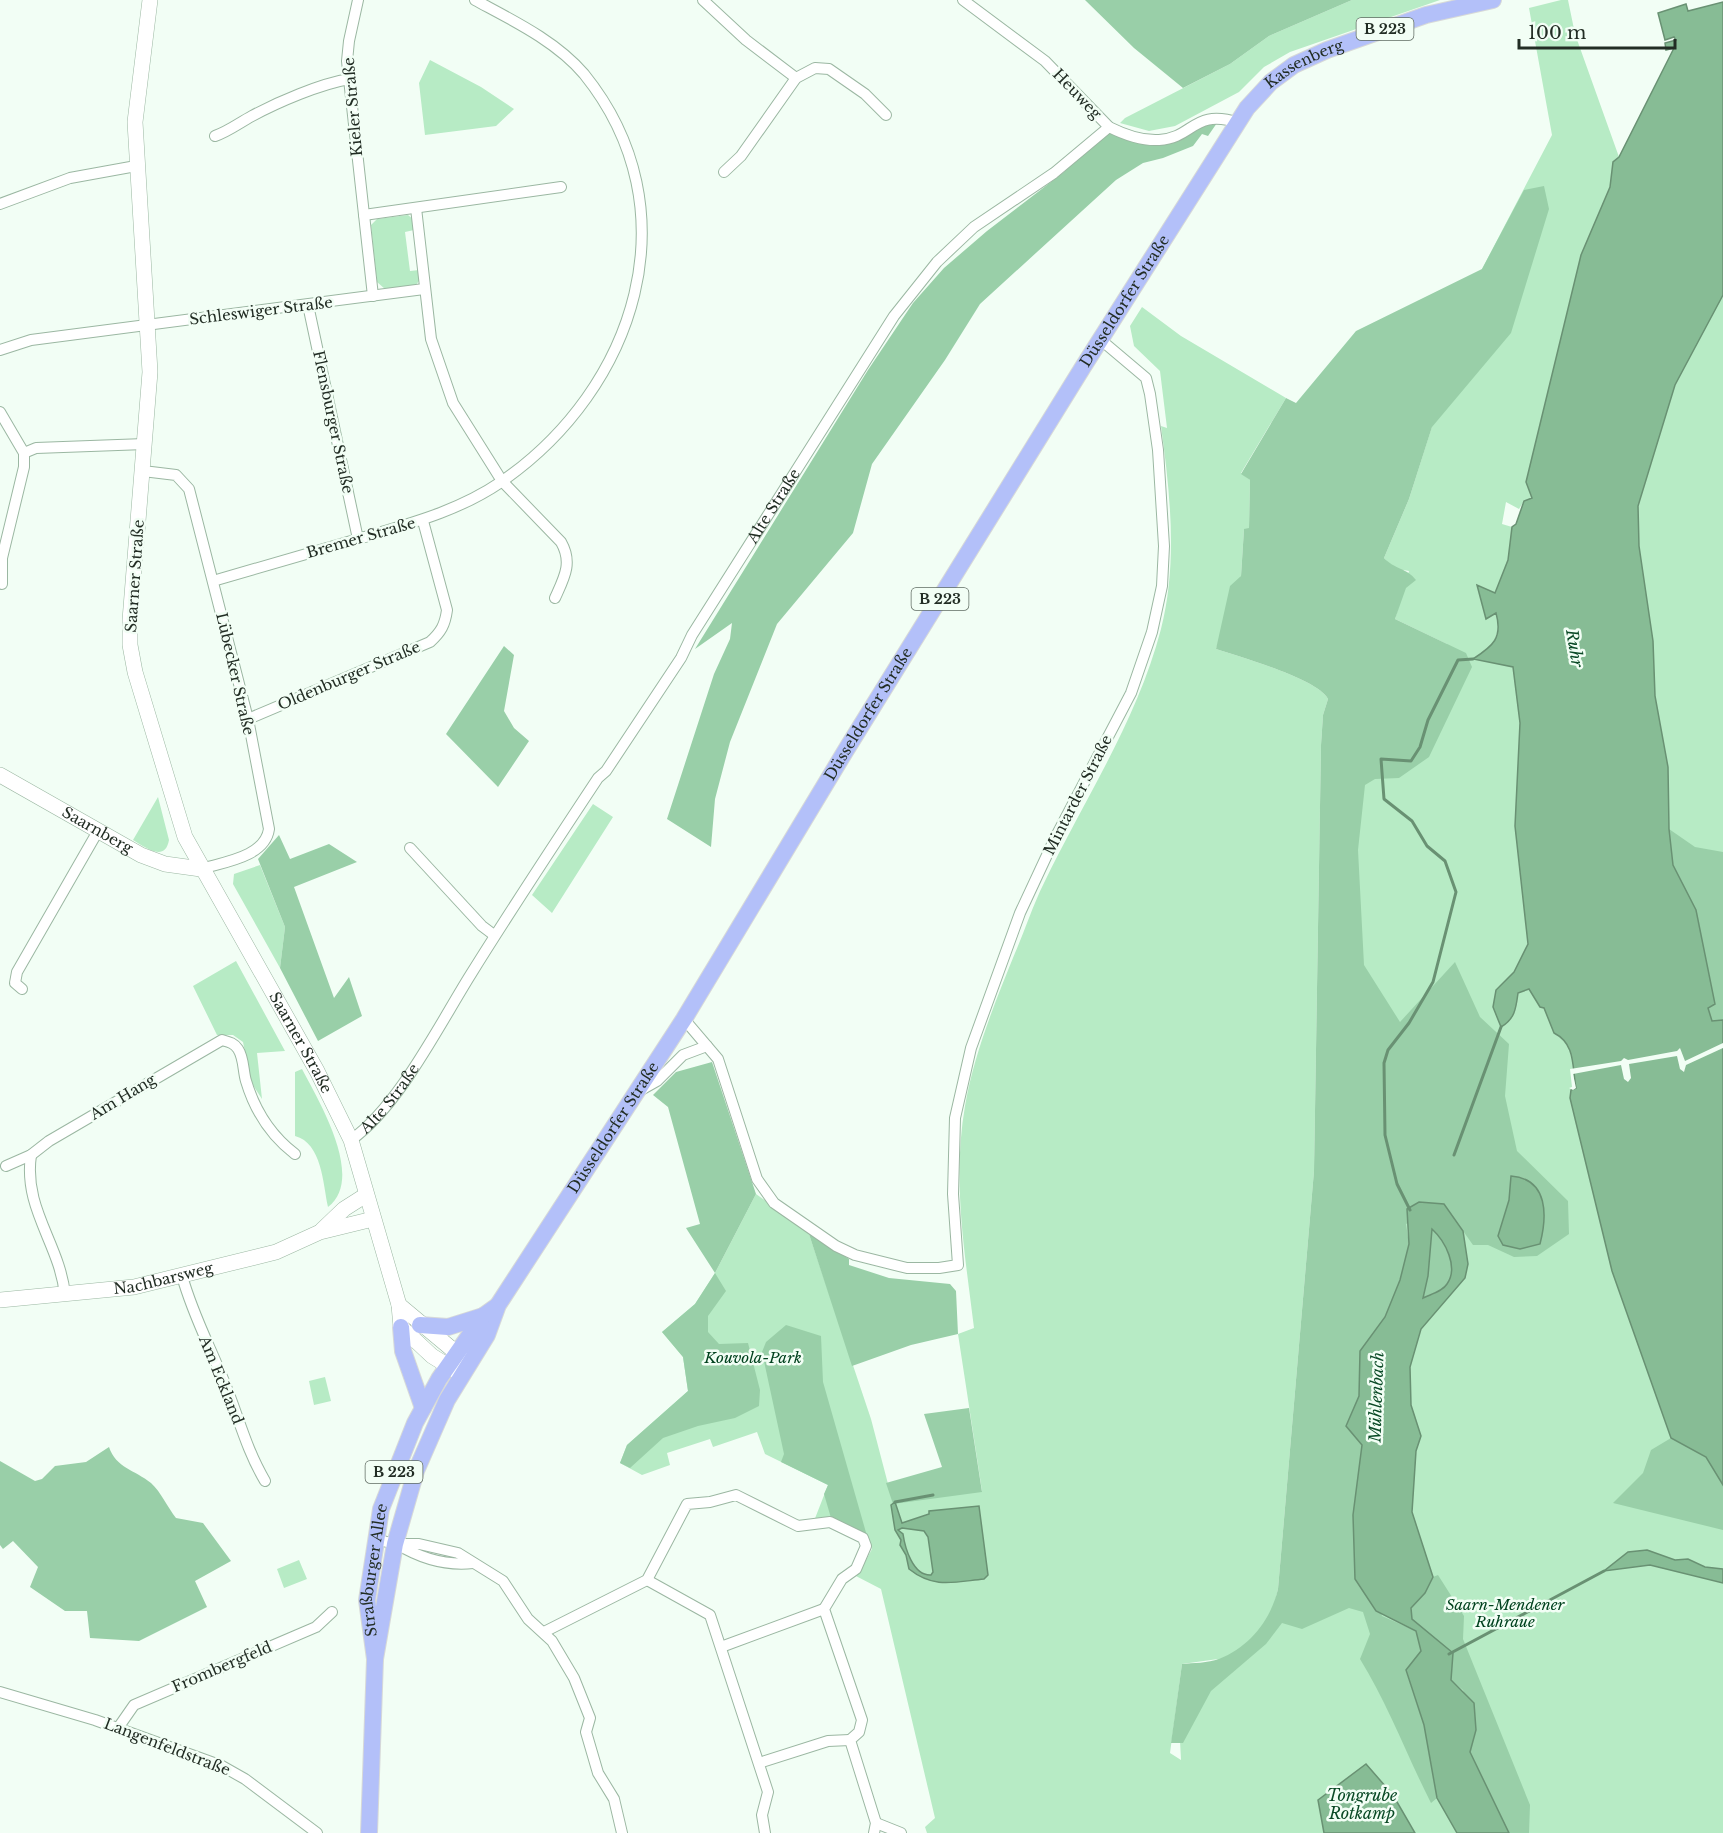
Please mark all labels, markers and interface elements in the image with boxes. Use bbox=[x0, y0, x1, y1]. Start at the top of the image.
scale bar bbox=[1519, 12, 1675, 50]
road number: B 223 bbox=[1356, 18, 1414, 40]
text: 100 m bbox=[1528, 22, 1586, 44]
street label: Kassenberg bbox=[1261, 35, 1347, 93]
street label: Kieler Straße bbox=[339, 57, 366, 157]
street label: Heuweg bbox=[1049, 65, 1107, 123]
street label: Düsseldorfer Straße bbox=[1075, 231, 1173, 371]
street label: Schleswiger Straße bbox=[188, 292, 334, 329]
street label: Flensburger Straße bbox=[309, 349, 358, 495]
street label: Alte Straße bbox=[742, 465, 804, 548]
street label: Bremer Straße bbox=[304, 513, 418, 562]
street label: Saarner Straße bbox=[121, 519, 148, 633]
road number: B 223 bbox=[912, 588, 968, 610]
street label: Lübecker Straße bbox=[212, 611, 259, 737]
water label: Ruhr bbox=[1562, 627, 1588, 669]
street label: Oldenburger Straße bbox=[275, 637, 423, 714]
street label: Düsseldorfer Straße bbox=[820, 644, 916, 784]
street label: Mintarder Straße bbox=[1039, 732, 1116, 858]
street label: Saarnberg bbox=[59, 802, 137, 858]
street label: Saarner Straße bbox=[265, 988, 337, 1096]
street label: Düsseldorfer Straße bbox=[563, 1058, 663, 1197]
street label: Alte Straße bbox=[355, 1060, 423, 1138]
street label: Am Hang bbox=[85, 1069, 160, 1124]
street label: Nachbarsweg bbox=[113, 1258, 216, 1298]
street label: Am Eckland bbox=[195, 1332, 248, 1427]
park label: Kouvola-Park bbox=[703, 1348, 802, 1367]
water label: Mühlenbach bbox=[1364, 1351, 1388, 1444]
road number: B 223 bbox=[366, 1461, 422, 1483]
street label: Straßburger Allee bbox=[357, 1500, 391, 1638]
park label: Saarn-Mendener Ruhraue bbox=[1446, 1595, 1565, 1631]
street label: Frombergfeld bbox=[169, 1637, 275, 1696]
street label: Langenfeldstraße bbox=[101, 1714, 233, 1779]
water label: Tongrube Rotkamp bbox=[1327, 1785, 1398, 1823]

